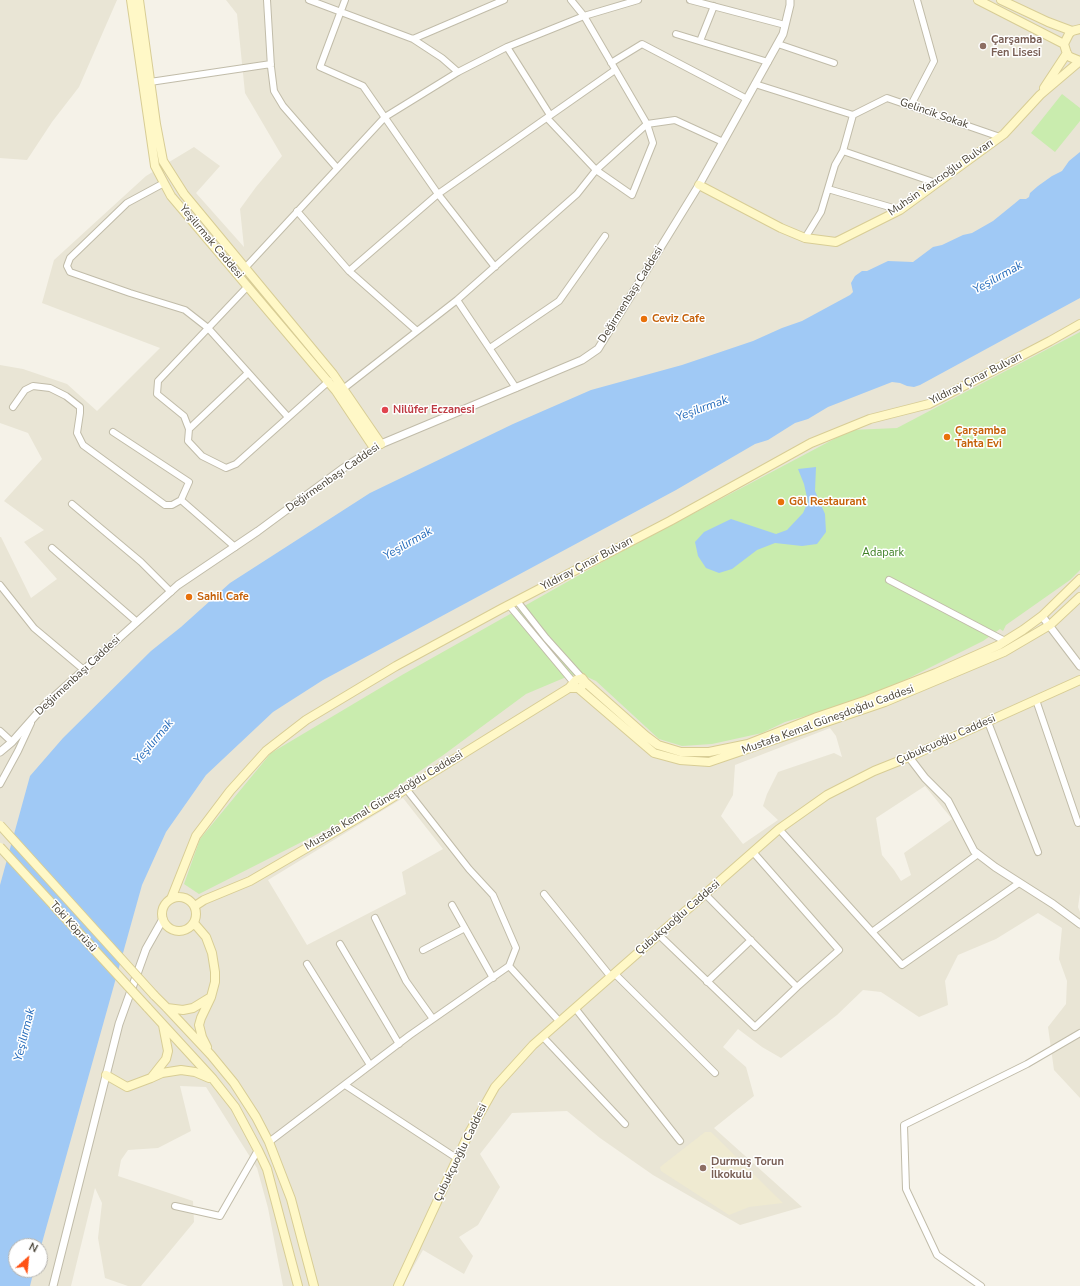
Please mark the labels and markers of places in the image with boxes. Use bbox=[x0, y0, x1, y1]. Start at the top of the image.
place label: Çarşamba Fen Lisesi bbox=[991, 33, 1042, 59]
marker: Çarşamba Fen Lisesi bbox=[978, 41, 988, 51]
place label: Ceviz Cafe bbox=[652, 312, 705, 326]
marker: Ceviz Cafe bbox=[639, 314, 649, 324]
place label: Nilüfer Eczanesi bbox=[393, 403, 474, 417]
marker: Nilüfer Eczanesi bbox=[380, 405, 390, 415]
place label: Çarşamba Tahta Evi bbox=[955, 424, 1006, 450]
marker: Çarşamba Tahta Evi bbox=[942, 432, 952, 442]
place label: Göl Restaurant bbox=[789, 495, 866, 509]
marker: Göl Restaurant bbox=[776, 497, 786, 507]
place label: Sahil Cafe bbox=[197, 590, 249, 604]
marker: Sahil Cafe bbox=[184, 592, 194, 602]
place label: Durmuş Torun İlkokulu bbox=[711, 1155, 784, 1181]
marker: Durmuş Torun İlkokulu bbox=[698, 1163, 708, 1173]

